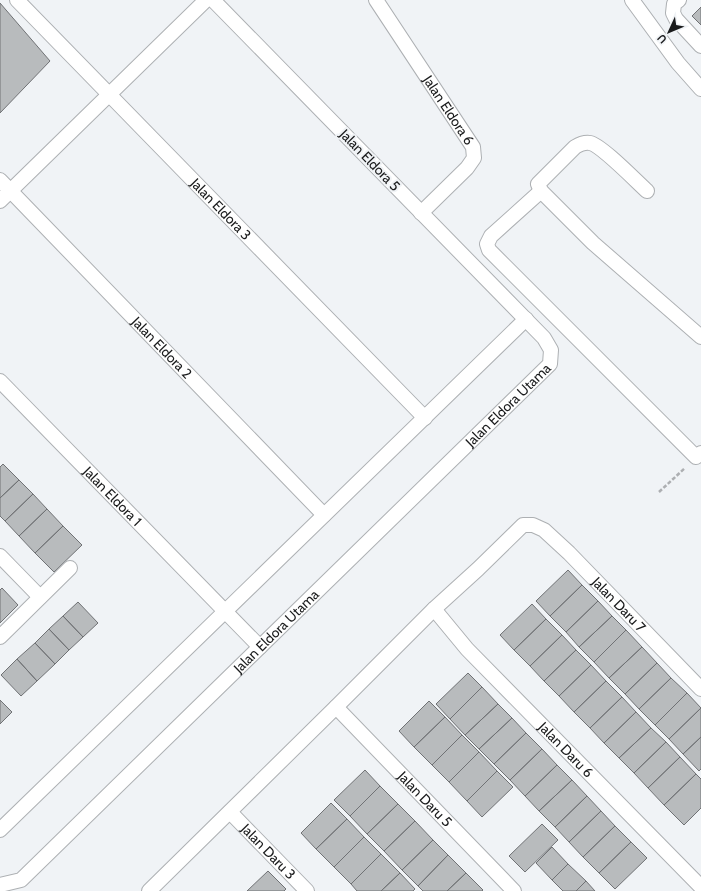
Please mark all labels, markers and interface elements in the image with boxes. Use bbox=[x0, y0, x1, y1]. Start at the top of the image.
north arrow bbox=[649, 12, 689, 52]
text: U bbox=[654, 31, 670, 47]
street label: Jalan Eldora 6 bbox=[419, 71, 478, 148]
street label: Jalan Eldora 5 bbox=[335, 124, 404, 195]
street label: Jalan Eldora 3 bbox=[186, 174, 255, 244]
street label: Jalan Eldora 2 bbox=[127, 312, 196, 382]
street label: Jalan Eldora Utama bbox=[461, 359, 555, 451]
street label: Jalan Eldora 1 bbox=[79, 462, 146, 530]
street label: Jalan Daru 7 bbox=[587, 572, 650, 636]
street label: Jalan Eldora Utama bbox=[229, 585, 323, 678]
street label: Jalan Daru 6 bbox=[534, 717, 597, 781]
street label: Jalan Daru 5 bbox=[393, 767, 456, 831]
street label: Jalan Daru 3 bbox=[237, 819, 299, 883]

